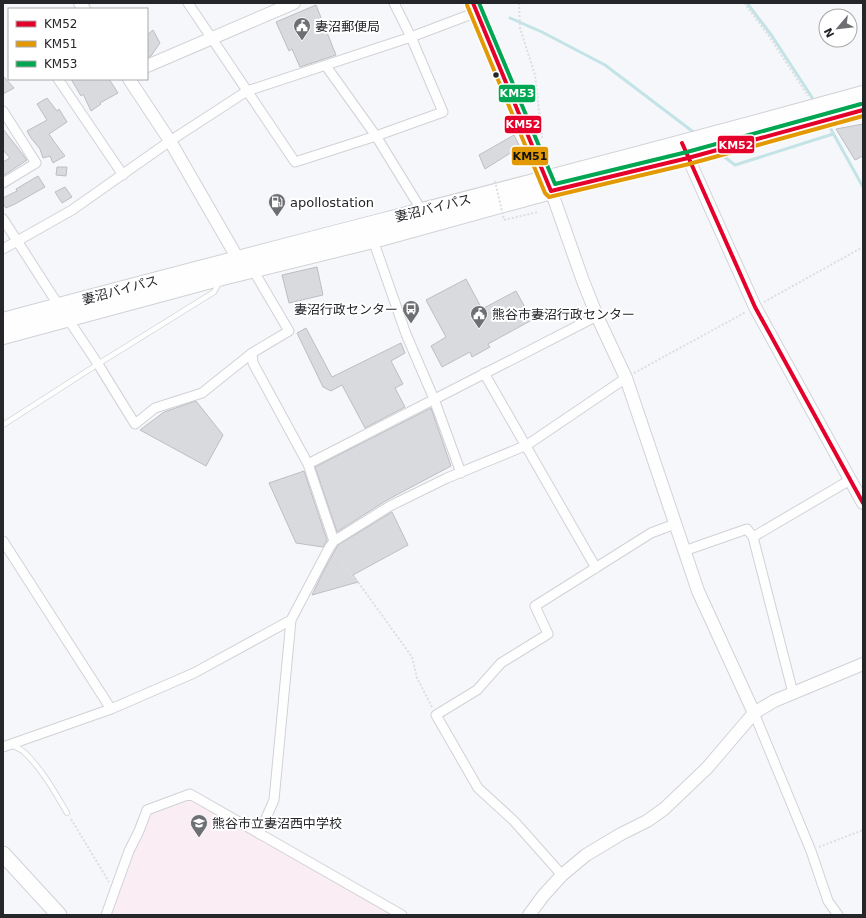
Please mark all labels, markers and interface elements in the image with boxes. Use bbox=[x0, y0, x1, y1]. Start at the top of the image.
legend bbox=[8, 8, 148, 80]
north arrow bbox=[818, 8, 858, 48]
public building icon: 妻沼郵便局 bbox=[292, 16, 312, 41]
text: KM52 bbox=[44, 17, 78, 31]
place label: 妻沼郵便局 bbox=[315, 19, 380, 34]
text: N bbox=[822, 25, 838, 40]
text: KM51 bbox=[44, 37, 78, 51]
text: KM53 bbox=[44, 57, 78, 71]
unlabelled marker bbox=[491, 70, 501, 80]
line badge: KM53 bbox=[498, 84, 536, 103]
text: KM53 bbox=[500, 87, 534, 100]
line badge: KM52 bbox=[504, 115, 542, 134]
text: KM52 bbox=[506, 118, 540, 131]
line badge: KM52 bbox=[717, 135, 755, 154]
text: KM52 bbox=[719, 139, 753, 152]
line badge: KM51 bbox=[511, 146, 549, 166]
text: KM51 bbox=[513, 150, 547, 163]
street label: 妻沼バイパス bbox=[393, 191, 473, 225]
fuel station icon: apollostation bbox=[267, 192, 287, 217]
place label: apollostation bbox=[290, 195, 374, 210]
street label: 妻沼バイパス bbox=[81, 273, 159, 307]
bus stop icon: 妻沼行政センター bbox=[401, 299, 421, 324]
place label: 妻沼行政センター bbox=[294, 302, 398, 317]
public building icon: 熊谷市妻沼行政センター bbox=[469, 304, 489, 329]
place label: 熊谷市妻沼行政センター bbox=[492, 307, 635, 322]
school or university icon: 熊谷市立妻沼西中学校 bbox=[189, 813, 209, 838]
place label: 熊谷市立妻沼西中学校 bbox=[212, 816, 342, 831]

